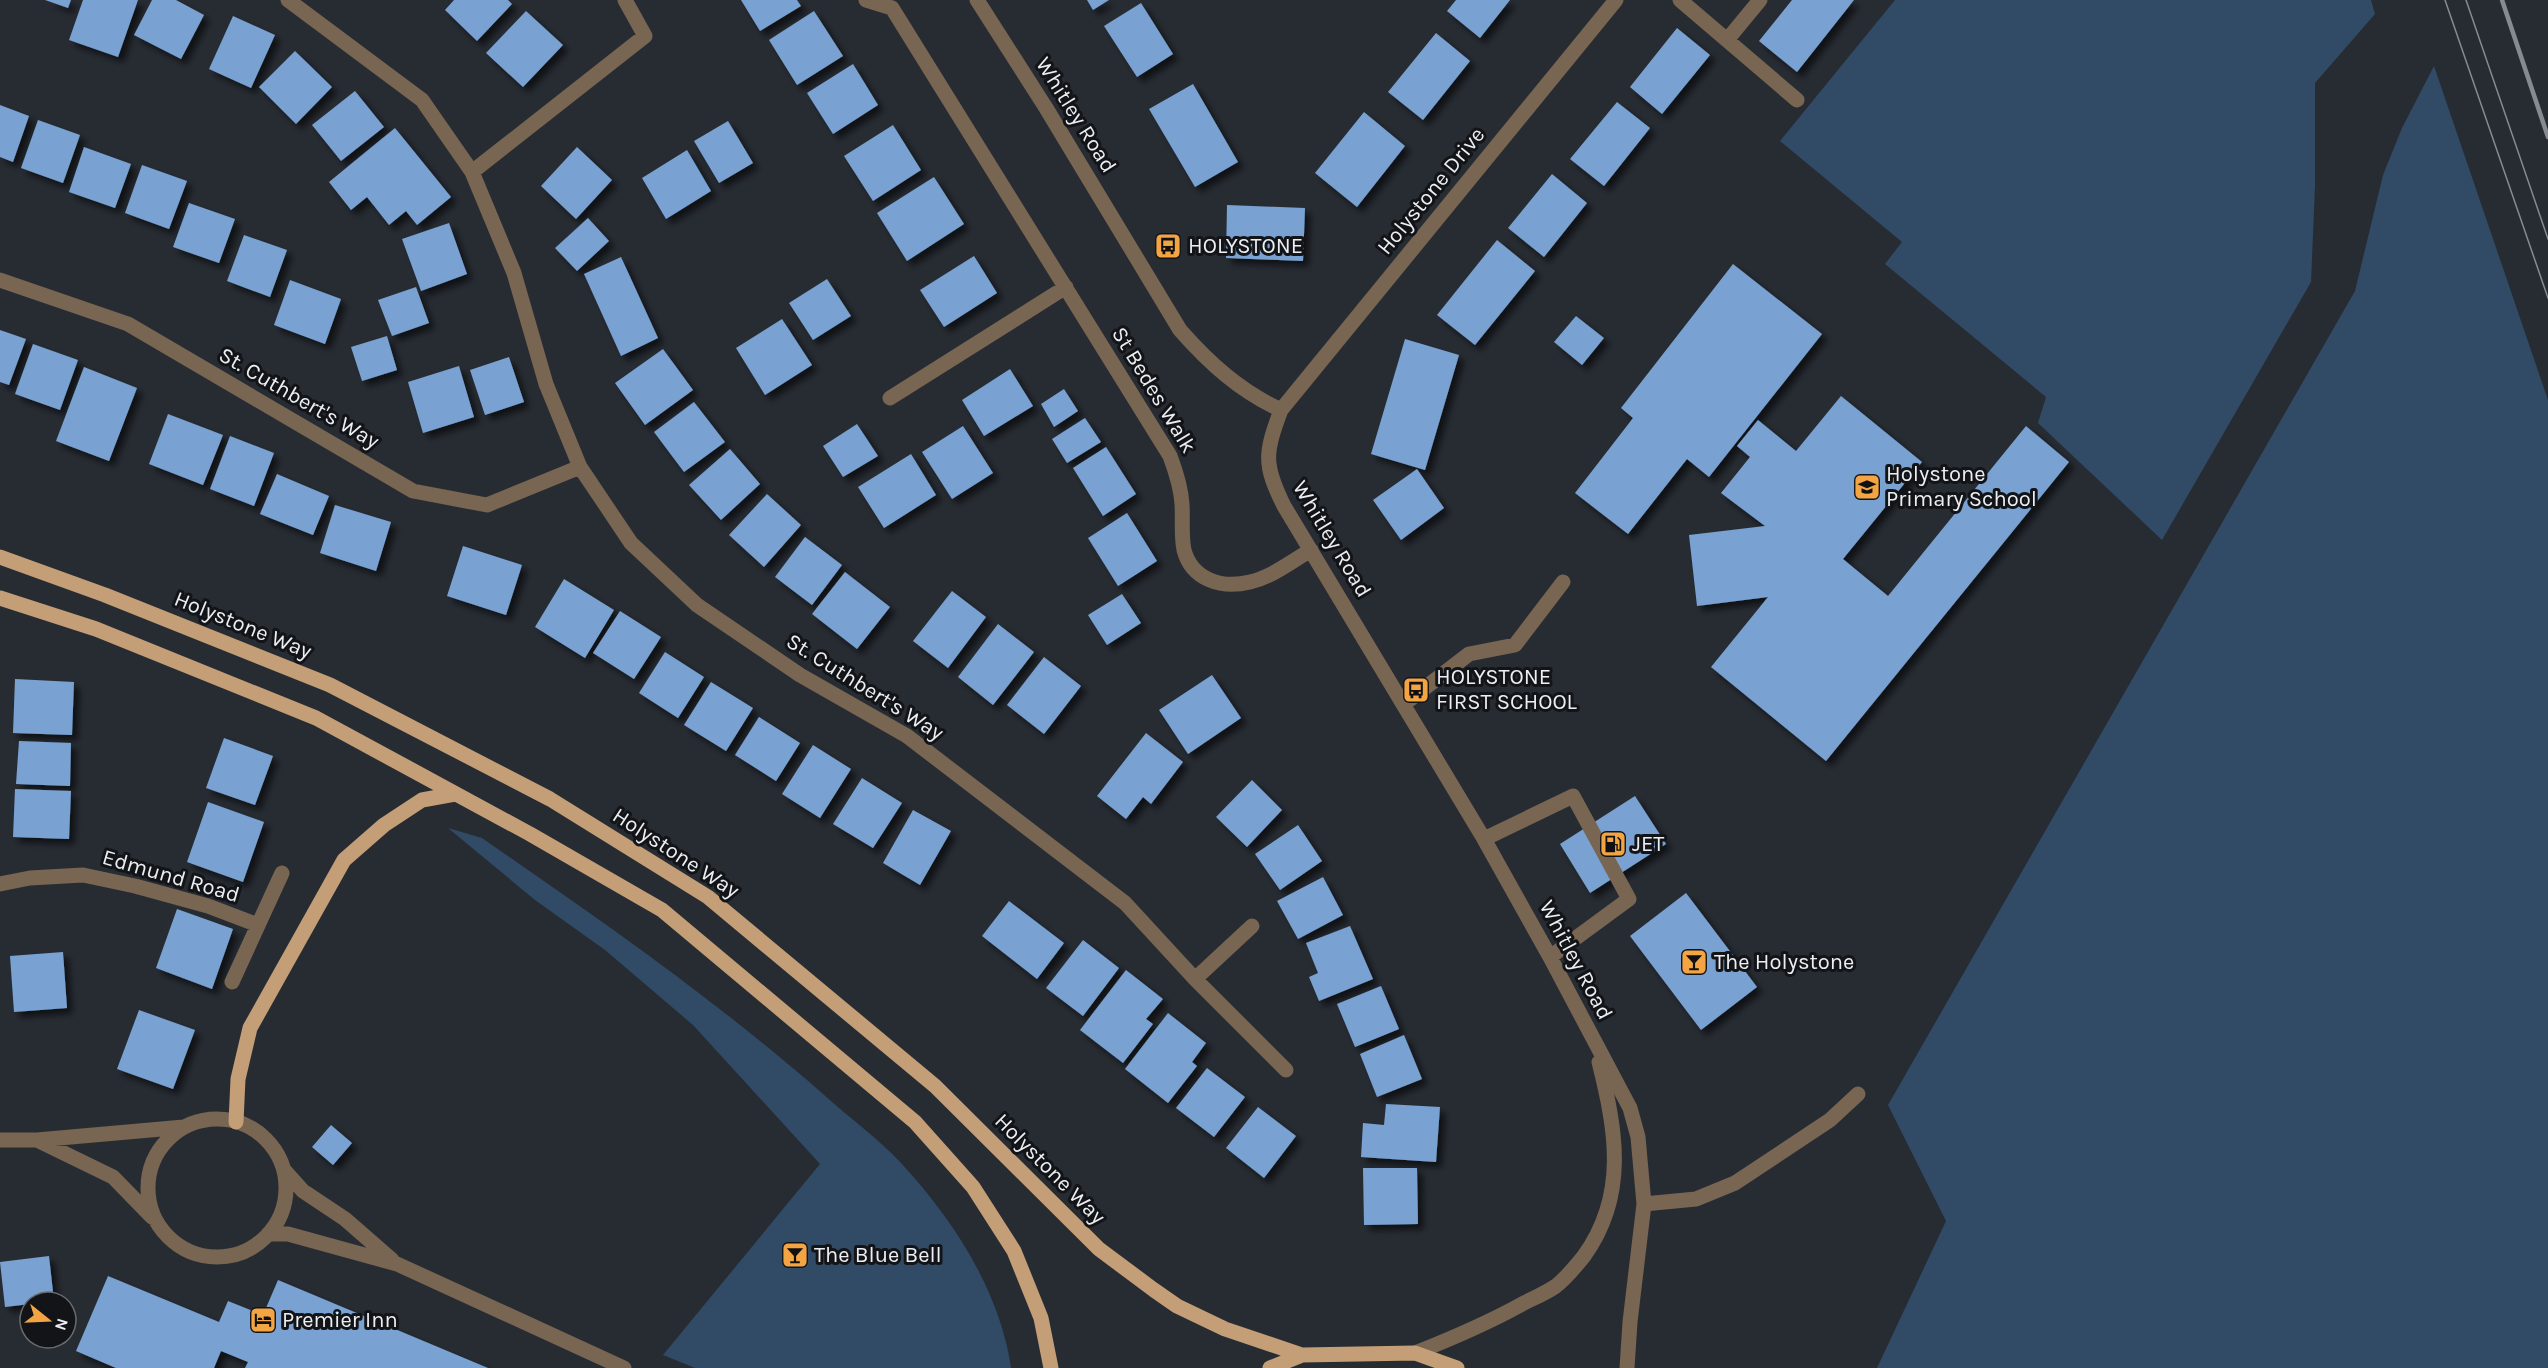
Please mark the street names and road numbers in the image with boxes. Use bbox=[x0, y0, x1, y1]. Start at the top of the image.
street label: Whitley Road bbox=[1030, 52, 1122, 178]
street label: Holystone Drive bbox=[1372, 122, 1490, 260]
street label: St Bedes Walk bbox=[1106, 322, 1202, 458]
street label: St. Cuthbert's Way bbox=[214, 342, 384, 454]
street label: Whitley Road bbox=[1287, 476, 1377, 602]
street label: Holystone Way bbox=[170, 586, 316, 664]
street label: St. Cuthbert's Way bbox=[781, 628, 949, 746]
street label: Holystone Way bbox=[608, 802, 744, 904]
street label: Edmund Road bbox=[99, 844, 243, 908]
street label: Whitley Road bbox=[1534, 896, 1618, 1024]
street label: Holystone Way bbox=[989, 1108, 1111, 1230]

